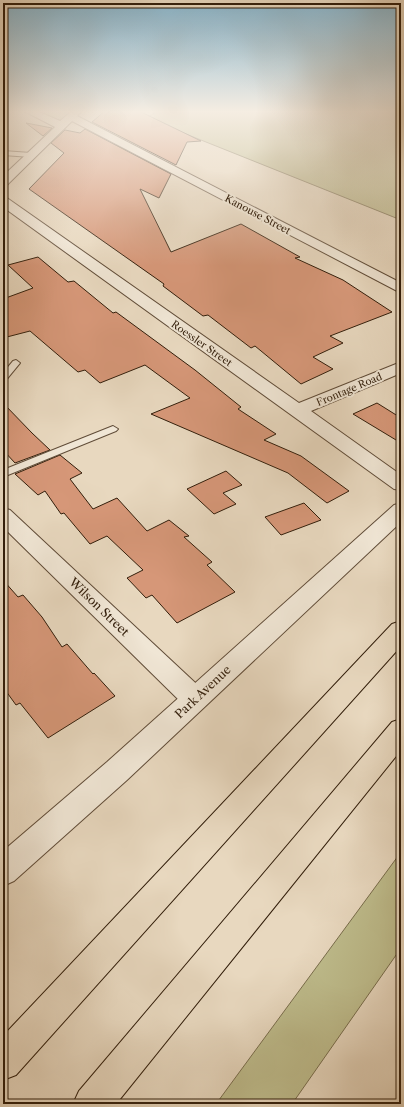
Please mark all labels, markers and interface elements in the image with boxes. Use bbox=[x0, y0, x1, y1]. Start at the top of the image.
street label: Kanouse Street bbox=[223, 192, 293, 237]
street label: Roessler Street bbox=[169, 318, 235, 369]
street label: Frontage Road bbox=[314, 370, 384, 409]
street label: Wilson Street bbox=[65, 574, 133, 640]
street label: Park Avenue bbox=[172, 662, 234, 721]

